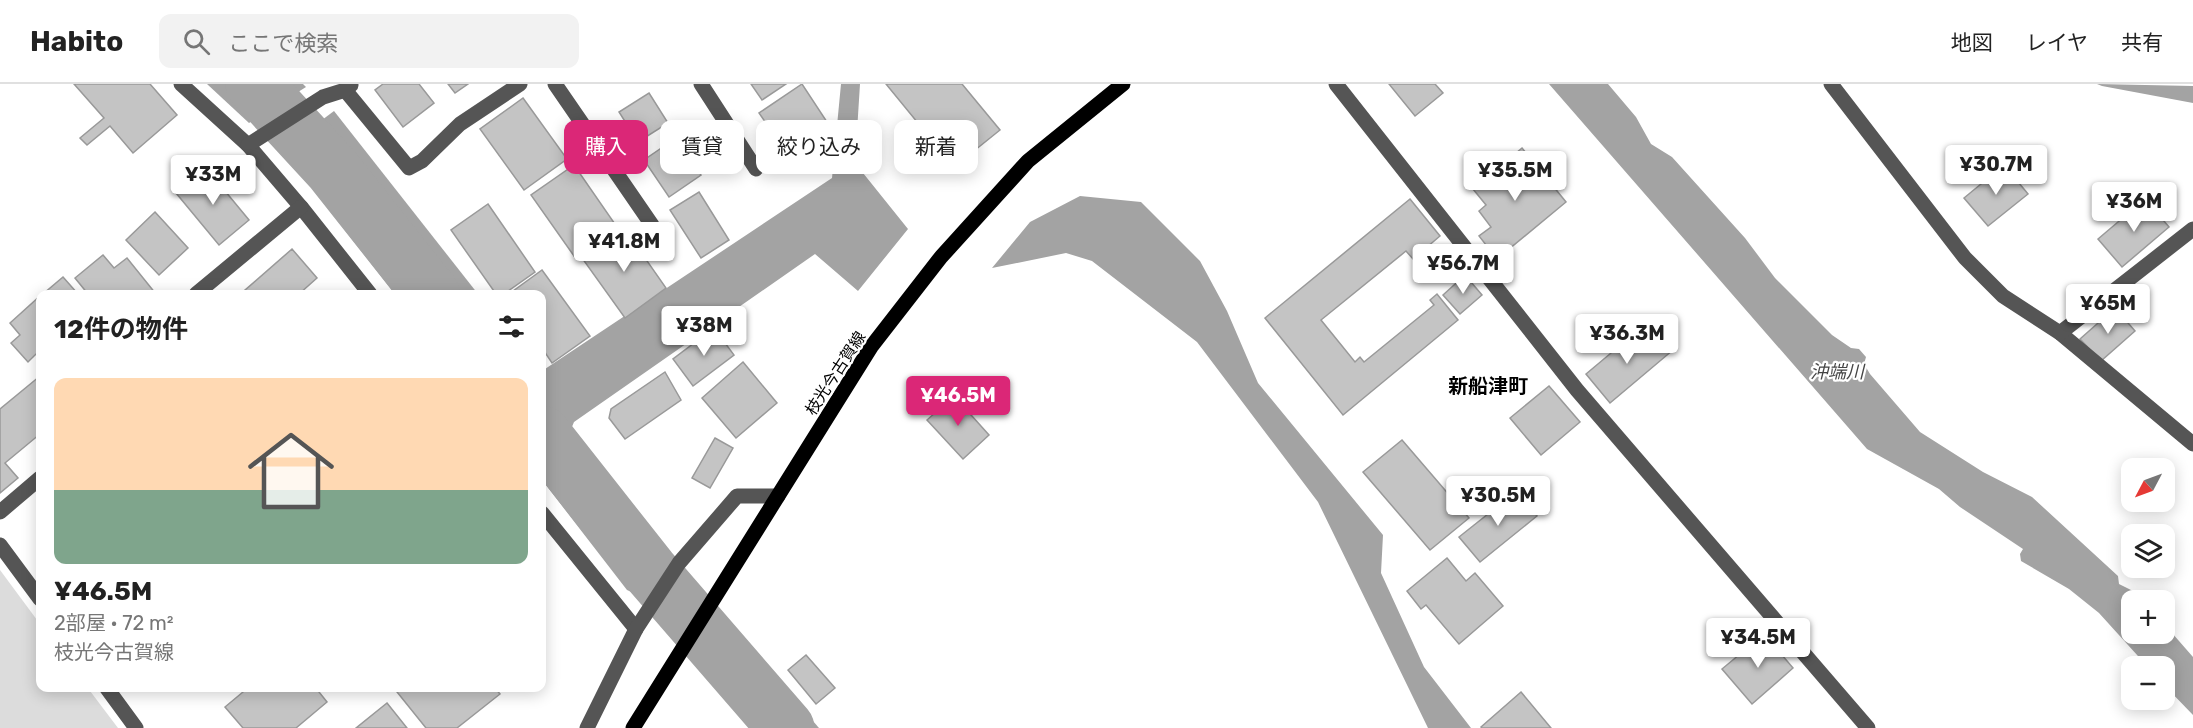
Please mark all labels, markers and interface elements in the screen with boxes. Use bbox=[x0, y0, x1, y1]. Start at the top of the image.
search box bbox=[159, 14, 579, 68]
text: Habito bbox=[30, 25, 123, 58]
icon: search bbox=[180, 25, 213, 58]
text: ここで検索 bbox=[228, 30, 338, 57]
text: 地図 bbox=[1951, 30, 1993, 55]
text: レイヤ bbox=[2026, 30, 2088, 55]
text: 共有 bbox=[2121, 30, 2163, 55]
chip: 購入 bbox=[564, 120, 648, 174]
chip: 賃貸 bbox=[660, 120, 744, 174]
chip: 絞り込み bbox=[756, 120, 882, 174]
chip: 新着 bbox=[894, 120, 978, 174]
pin: ¥30.7M bbox=[1947, 145, 2045, 196]
pin: ¥35.5M bbox=[1466, 151, 1564, 202]
text: ¥30.7M bbox=[1959, 152, 2033, 176]
pin: ¥33M bbox=[177, 155, 249, 206]
text: ¥35.5M bbox=[1478, 158, 1552, 182]
text: ¥33M bbox=[185, 162, 241, 186]
pin: ¥36M bbox=[2098, 182, 2170, 233]
text: ¥36M bbox=[2106, 189, 2162, 213]
pin: ¥41.8M bbox=[575, 222, 673, 273]
text: ¥41.8M bbox=[588, 229, 660, 253]
pin: ¥56.7M bbox=[1414, 244, 1512, 295]
text: ¥56.7M bbox=[1427, 251, 1499, 275]
pin: ¥65M bbox=[2072, 284, 2144, 335]
text: ¥65M bbox=[2080, 291, 2136, 315]
pin: ¥38M bbox=[668, 306, 740, 357]
icon: filters bbox=[495, 310, 528, 343]
text: ¥38M bbox=[675, 313, 733, 337]
text: 12件の物件 bbox=[54, 314, 188, 345]
pin: ¥36.3M bbox=[1578, 314, 1676, 365]
text: ¥36.3M bbox=[1589, 321, 1665, 345]
street label: 枝光今古賀線 bbox=[801, 328, 870, 419]
water label: 沖端川 bbox=[1810, 361, 1866, 383]
district label: 新船津町 bbox=[1448, 374, 1528, 398]
pin: ¥46.5M bbox=[909, 376, 1007, 427]
text: ¥46.5M bbox=[920, 383, 996, 407]
icon: home bbox=[237, 417, 345, 525]
north arrow bbox=[2121, 458, 2175, 512]
map controls bbox=[2121, 458, 2175, 710]
pin: ¥30.5M bbox=[1449, 476, 1547, 527]
text: ¥30.5M bbox=[1460, 483, 1536, 507]
button: layers bbox=[2121, 524, 2175, 578]
text: ¥46.5M bbox=[54, 576, 152, 607]
button: + bbox=[2121, 590, 2175, 644]
text: 2部屋 · 72 m² bbox=[54, 611, 174, 635]
pin: ¥34.5M bbox=[1709, 618, 1807, 669]
text: ¥34.5M bbox=[1720, 625, 1796, 649]
text: 枝光今古賀線 bbox=[54, 640, 174, 664]
button: − bbox=[2121, 656, 2175, 710]

